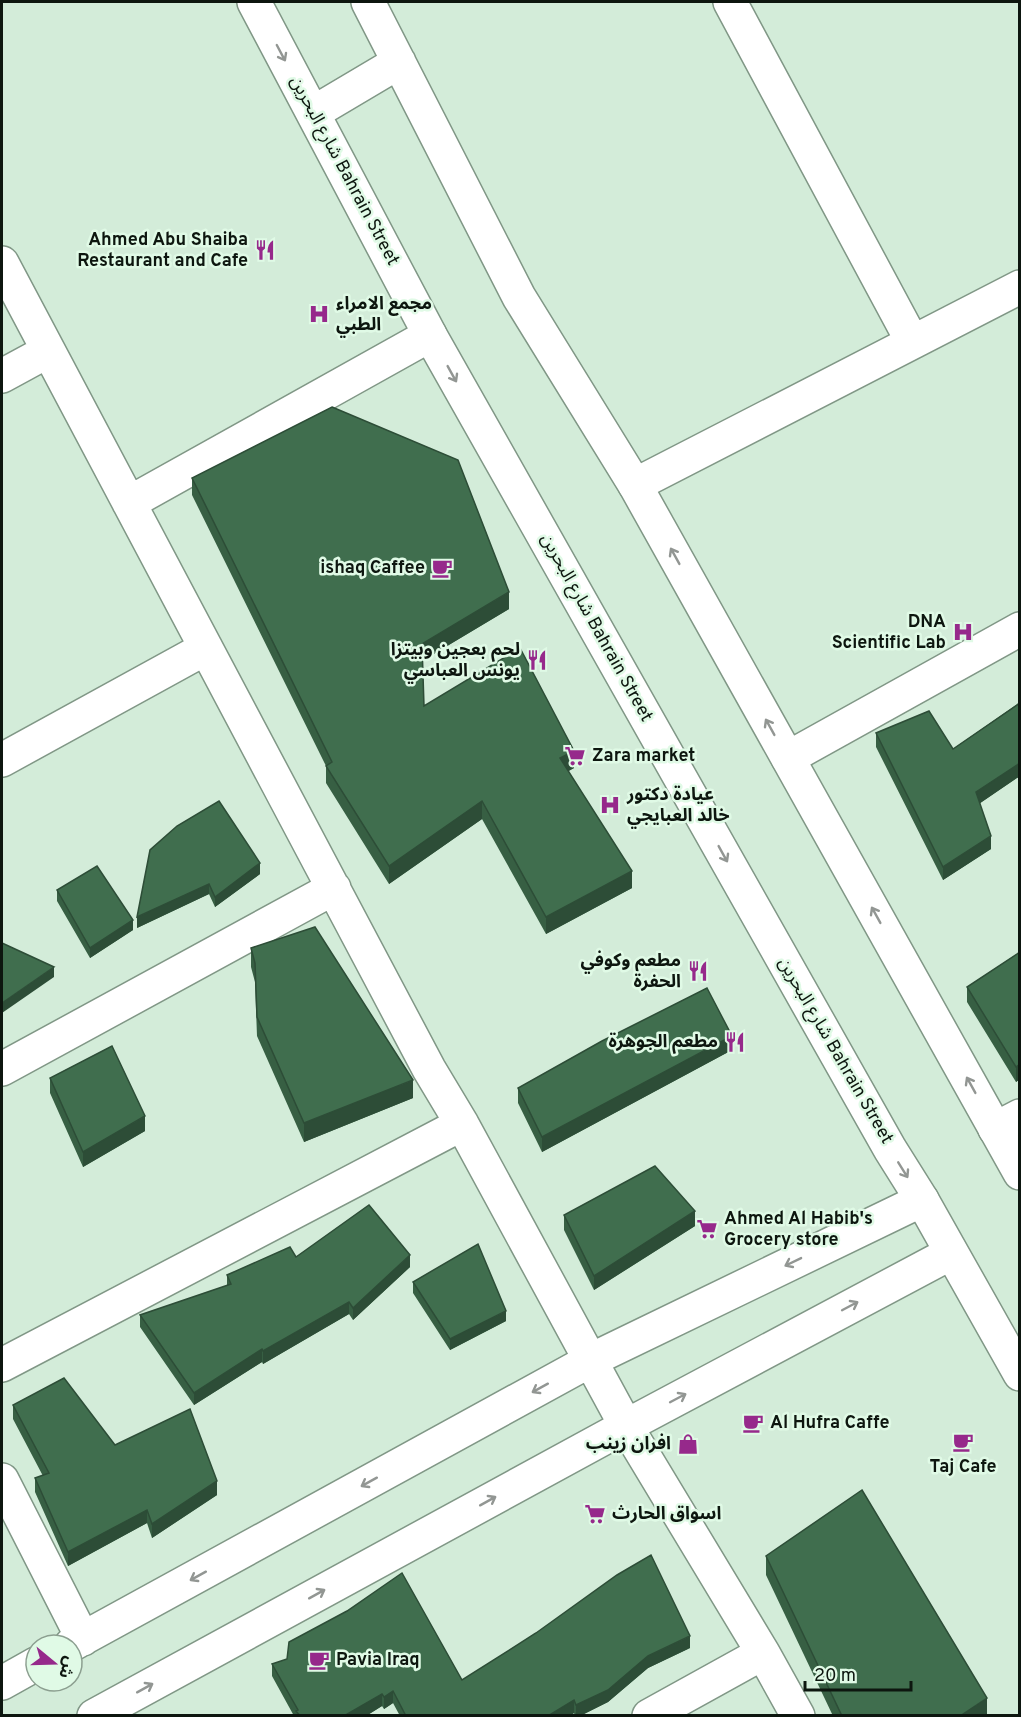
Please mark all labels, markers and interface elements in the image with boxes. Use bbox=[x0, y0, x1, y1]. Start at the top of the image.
one-way arrow bbox=[276, 44, 288, 62]
street label: شارع البحرين Bahrain Street bbox=[283, 72, 404, 270]
place label: Ahmed Abu Shaiba Restaurant and Cafe bbox=[77, 229, 248, 273]
restaurant icon: Ahmed Abu Shaiba Restaurant and Cafe bbox=[253, 238, 277, 262]
place label: مجمع الامراء الطبي bbox=[336, 293, 432, 338]
hospital icon: مجمع الامراء الطبي bbox=[307, 302, 331, 326]
one-way arrow bbox=[446, 365, 458, 382]
street label: شارع البحرين Bahrain Street bbox=[534, 530, 657, 727]
one-way arrow bbox=[669, 548, 681, 565]
cafe icon: ishaq Caffee bbox=[430, 556, 454, 580]
place label: ishaq Caffee bbox=[320, 557, 425, 580]
place label: DNA Scientific Lab bbox=[832, 611, 946, 655]
hospital icon: DNA Scientific Lab bbox=[951, 620, 975, 644]
place label: لحم بعجين وبيتزا يونس العباسي bbox=[391, 639, 520, 684]
restaurant icon: لحم بعجين وبيتزا يونس العباسي bbox=[525, 648, 549, 672]
one-way arrow bbox=[764, 718, 775, 736]
supermarket icon: Zara market bbox=[563, 744, 587, 768]
place label: Zara market bbox=[592, 745, 695, 768]
place label: عيادة دكتور خالد العبايجي bbox=[626, 784, 730, 829]
hospital icon: عيادة دكتور خالد العبايجي bbox=[598, 793, 622, 817]
one-way arrow bbox=[718, 845, 729, 863]
one-way arrow bbox=[869, 907, 881, 924]
place label: مطعم وكوفي الحفرة bbox=[580, 950, 681, 994]
street label: شارع البحرين Bahrain Street bbox=[771, 954, 898, 1149]
restaurant icon: مطعم وكوفي الحفرة bbox=[686, 959, 710, 983]
restaurant icon: مطعم الجوهرة bbox=[723, 1030, 747, 1054]
place label: مطعم الجوهرة bbox=[609, 1031, 718, 1054]
one-way arrow bbox=[964, 1077, 976, 1094]
one-way arrow bbox=[897, 1161, 909, 1178]
place label: Ahmed Al Habib's Grocery store bbox=[724, 1208, 873, 1252]
supermarket icon: Ahmed Al Habib's Grocery store bbox=[695, 1217, 719, 1241]
one-way arrow bbox=[785, 1257, 803, 1268]
one-way arrow bbox=[840, 1300, 858, 1312]
one-way arrow bbox=[532, 1382, 549, 1394]
one-way arrow bbox=[668, 1392, 686, 1403]
cafe icon: Al Hufra Caffe bbox=[741, 1411, 765, 1435]
place label: Al Hufra Caffe bbox=[770, 1412, 889, 1435]
cafe icon: Taj Cafe bbox=[951, 1430, 975, 1454]
shop icon: افران زينب bbox=[676, 1432, 700, 1456]
place label: افران زينب bbox=[586, 1433, 671, 1456]
place label: Taj Cafe bbox=[930, 1456, 996, 1479]
one-way arrow bbox=[361, 1476, 378, 1488]
one-way arrow bbox=[479, 1495, 496, 1507]
supermarket icon: اسواق الحارث bbox=[583, 1502, 607, 1526]
place label: اسواق الحارث bbox=[612, 1503, 721, 1526]
one-way arrow bbox=[190, 1570, 207, 1582]
one-way arrow bbox=[307, 1588, 325, 1599]
north arrow bbox=[24, 1633, 84, 1693]
cafe icon: Pavia Iraq bbox=[307, 1648, 331, 1672]
place label: Pavia Iraq bbox=[336, 1649, 420, 1672]
text: ش bbox=[53, 1654, 79, 1681]
scale bar bbox=[805, 1654, 912, 1692]
text: 20 m bbox=[814, 1665, 856, 1688]
one-way arrow bbox=[137, 1681, 154, 1693]

